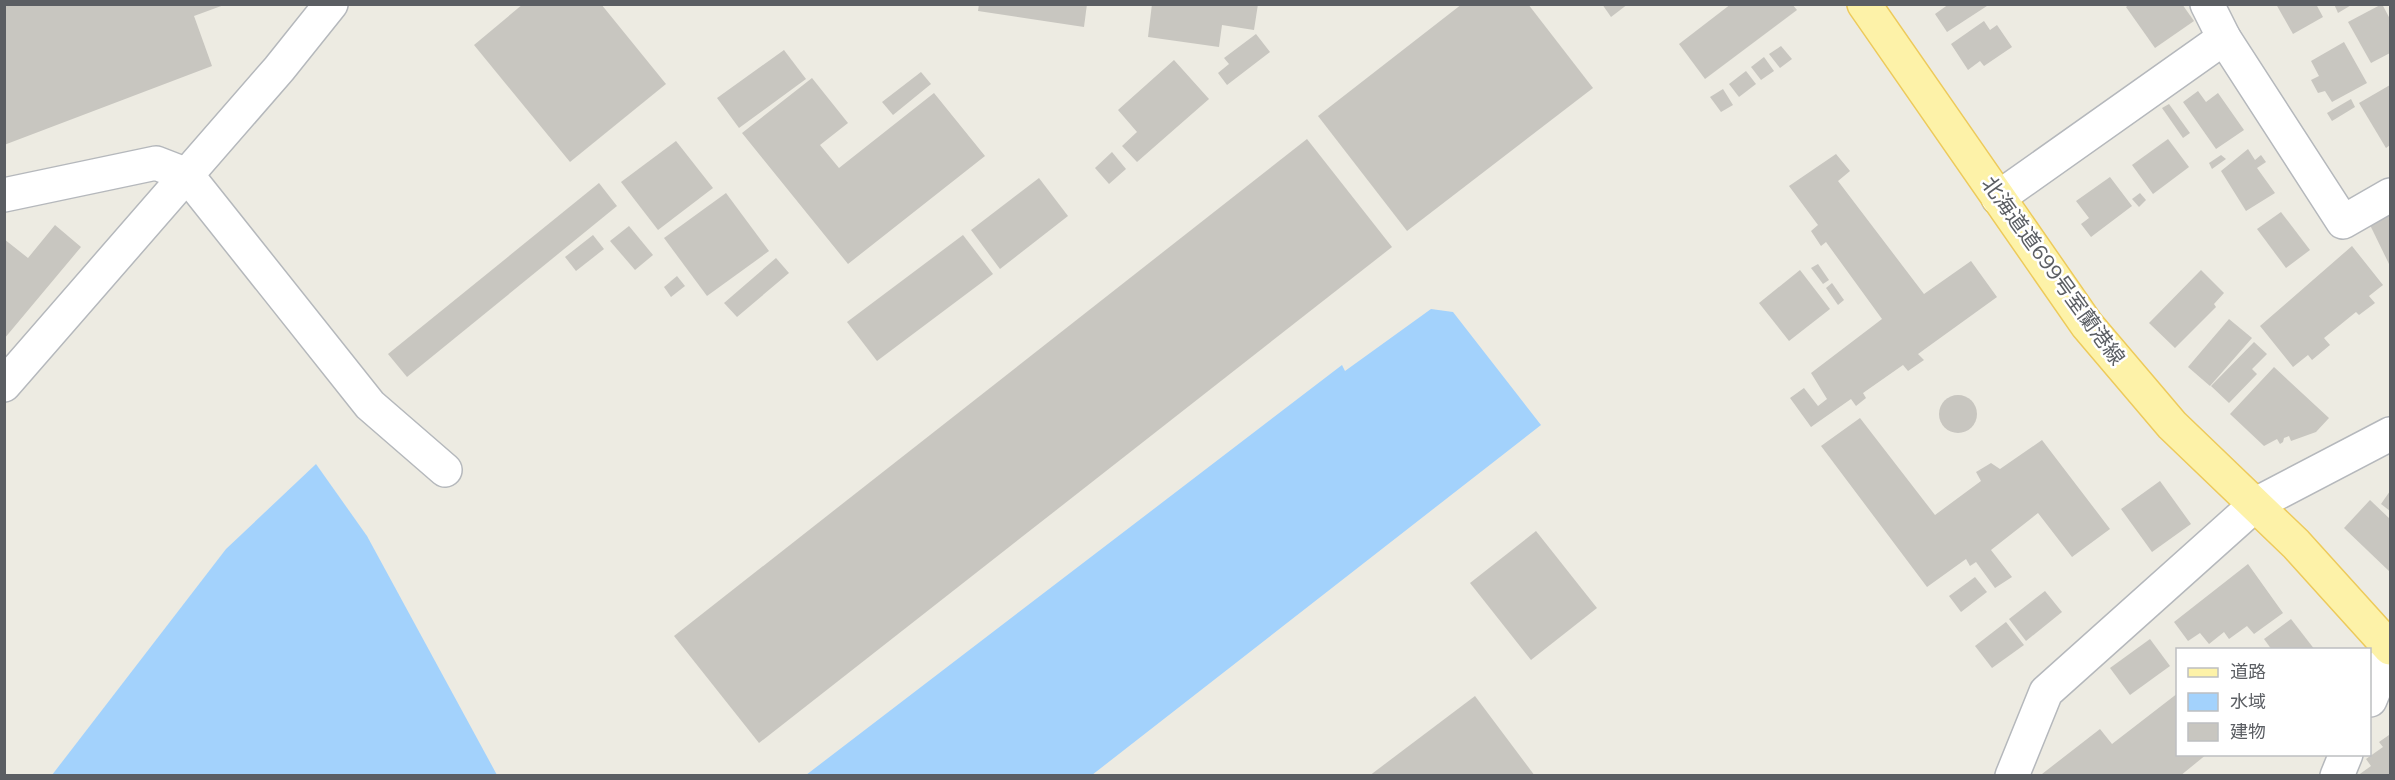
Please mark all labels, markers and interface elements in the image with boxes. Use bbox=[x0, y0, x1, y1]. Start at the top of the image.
street label: 北海道道699号室蘭港線 bbox=[1977, 171, 2131, 370]
legend bbox=[2176, 648, 2371, 756]
text: 道路 bbox=[2230, 660, 2266, 683]
text: 水域 bbox=[2230, 690, 2266, 713]
text: 建物 bbox=[2230, 720, 2266, 743]

